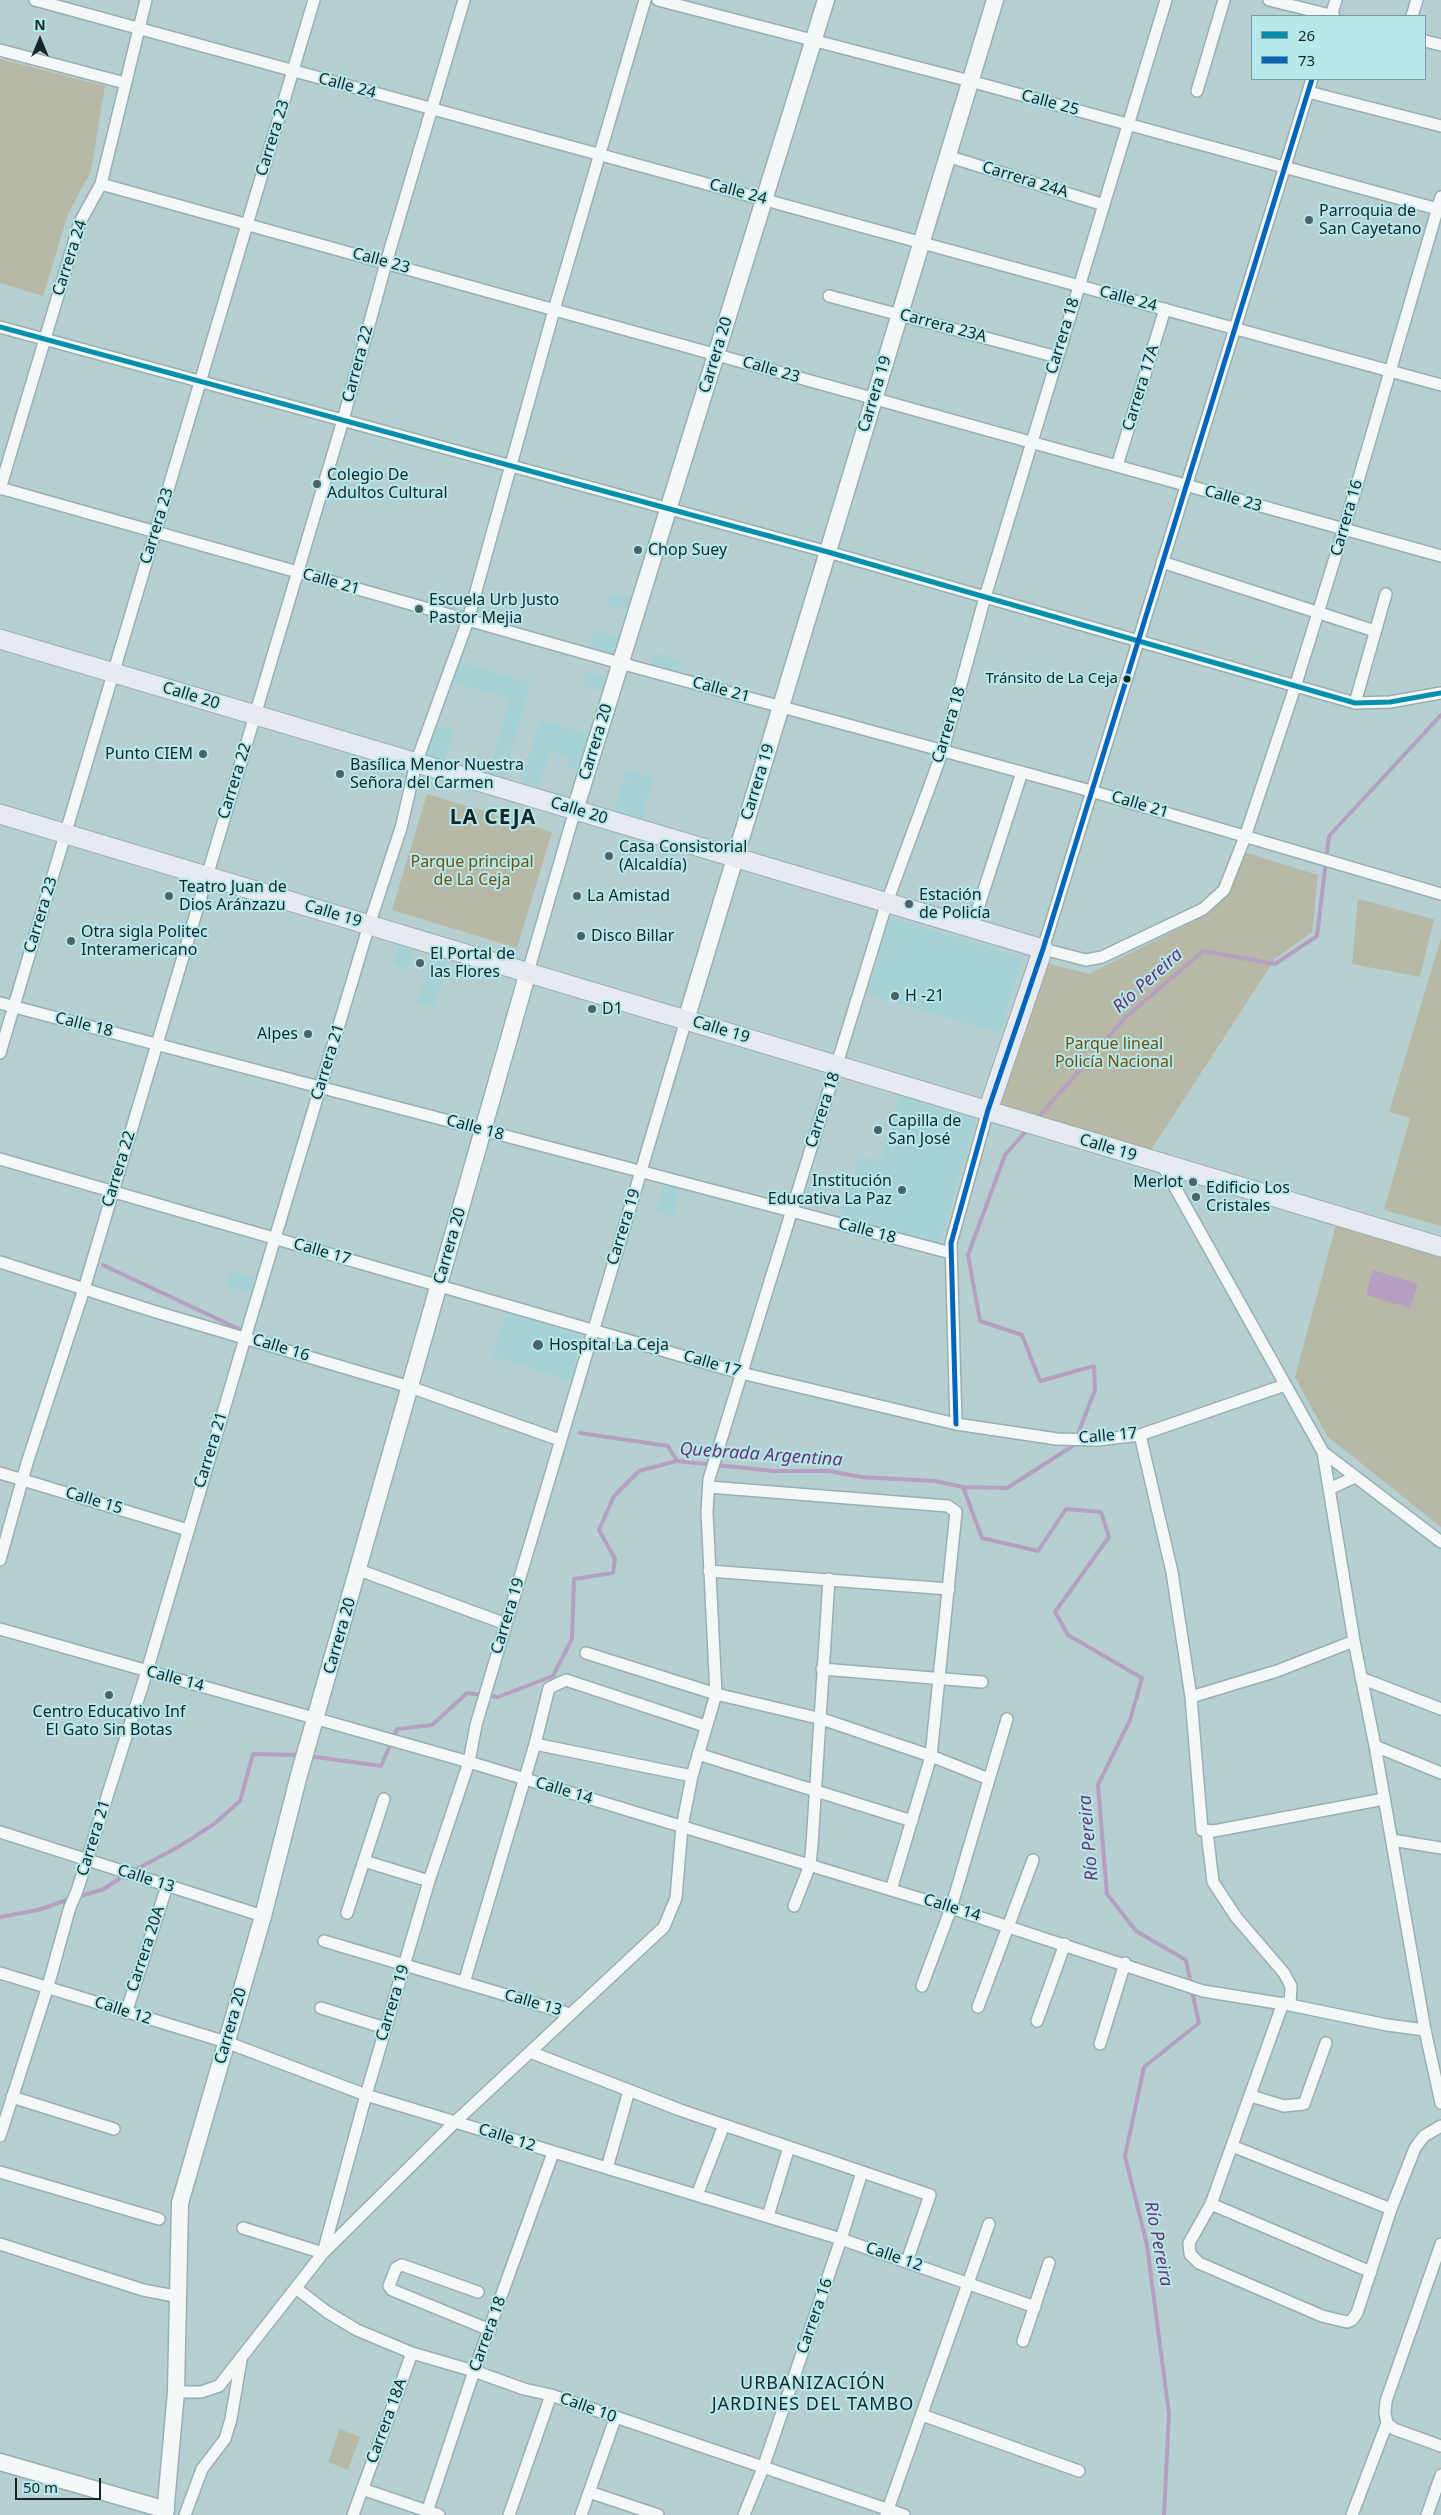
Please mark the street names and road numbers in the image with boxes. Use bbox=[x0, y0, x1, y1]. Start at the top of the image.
street label: Calle 24 bbox=[316, 69, 378, 103]
street label: Calle 25 bbox=[1019, 86, 1081, 120]
street label: Carrera 23 bbox=[252, 98, 294, 178]
street label: Carrera 24A bbox=[980, 158, 1070, 202]
street label: Calle 24 bbox=[707, 175, 769, 209]
street label: Carrera 24 bbox=[49, 218, 91, 298]
street label: Calle 23 bbox=[350, 244, 412, 278]
street label: Calle 24 bbox=[1097, 282, 1159, 316]
street label: Carrera 18 bbox=[1042, 296, 1084, 376]
street label: Carrera 23A bbox=[898, 305, 988, 347]
street label: Carrera 20 bbox=[695, 315, 737, 395]
street label: Carrera 22 bbox=[339, 323, 377, 405]
street label: Carrera 17A bbox=[1119, 343, 1163, 433]
street label: Calle 23 bbox=[740, 353, 802, 387]
street label: Carrera 19 bbox=[854, 354, 896, 434]
street label: Carrera 16 bbox=[1327, 478, 1367, 558]
street label: Calle 23 bbox=[1202, 482, 1264, 516]
street label: Carrera 23 bbox=[136, 486, 178, 566]
street label: Calle 21 bbox=[300, 565, 362, 599]
street label: Calle 21 bbox=[690, 673, 752, 707]
street label: Calle 20 bbox=[160, 678, 222, 714]
street label: Carrera 18 bbox=[928, 685, 970, 765]
street label: Carrera 20 bbox=[575, 702, 617, 782]
street label: Carrera 22 bbox=[214, 741, 256, 821]
street label: Carrera 19 bbox=[737, 742, 779, 822]
street label: Calle 21 bbox=[1109, 787, 1171, 823]
street label: Calle 20 bbox=[548, 793, 610, 829]
street label: Carrera 23 bbox=[20, 875, 62, 955]
street label: Calle 19 bbox=[302, 896, 364, 932]
street label: Calle 18 bbox=[53, 1009, 115, 1041]
street label: Calle 19 bbox=[690, 1012, 752, 1048]
street label: Carrera 21 bbox=[307, 1022, 349, 1102]
street label: Carrera 18 bbox=[802, 1070, 844, 1150]
street label: Calle 18 bbox=[444, 1111, 506, 1145]
street label: Carrera 22 bbox=[98, 1129, 140, 1209]
street label: Calle 19 bbox=[1077, 1130, 1139, 1166]
street label: Carrera 19 bbox=[603, 1187, 645, 1267]
street label: Carrera 20 bbox=[430, 1206, 470, 1286]
street label: Calle 18 bbox=[836, 1214, 898, 1248]
street label: Calle 17 bbox=[291, 1235, 353, 1269]
street label: Calle 16 bbox=[250, 1330, 312, 1366]
street label: Calle 17 bbox=[681, 1347, 743, 1381]
street label: Carrera 21 bbox=[190, 1410, 232, 1490]
street label: Calle 17 bbox=[1078, 1424, 1138, 1448]
street label: Calle 15 bbox=[63, 1483, 125, 1519]
street label: Carrera 19 bbox=[487, 1576, 529, 1656]
street label: Carrera 20 bbox=[320, 1596, 360, 1676]
street label: Calle 14 bbox=[144, 1662, 206, 1696]
street label: Calle 14 bbox=[533, 1773, 595, 1809]
street label: Carrera 21 bbox=[73, 1798, 115, 1878]
street label: Calle 13 bbox=[115, 1861, 177, 1897]
street label: Calle 14 bbox=[921, 1890, 983, 1926]
street label: Carrera 20A bbox=[123, 1904, 169, 1994]
street label: Carrera 19 bbox=[372, 1963, 414, 2043]
street label: Carrera 20 bbox=[211, 1986, 251, 2066]
street label: Calle 13 bbox=[502, 1986, 564, 2020]
street label: Calle 12 bbox=[92, 1993, 154, 2029]
street label: Calle 12 bbox=[476, 2120, 538, 2156]
street label: Calle 12 bbox=[863, 2238, 925, 2276]
street label: Carrera 16 bbox=[793, 2276, 837, 2356]
street label: Carrera 18 bbox=[466, 2294, 510, 2374]
street label: Carrera 18A bbox=[363, 2376, 411, 2466]
street label: Calle 10 bbox=[557, 2389, 619, 2427]

